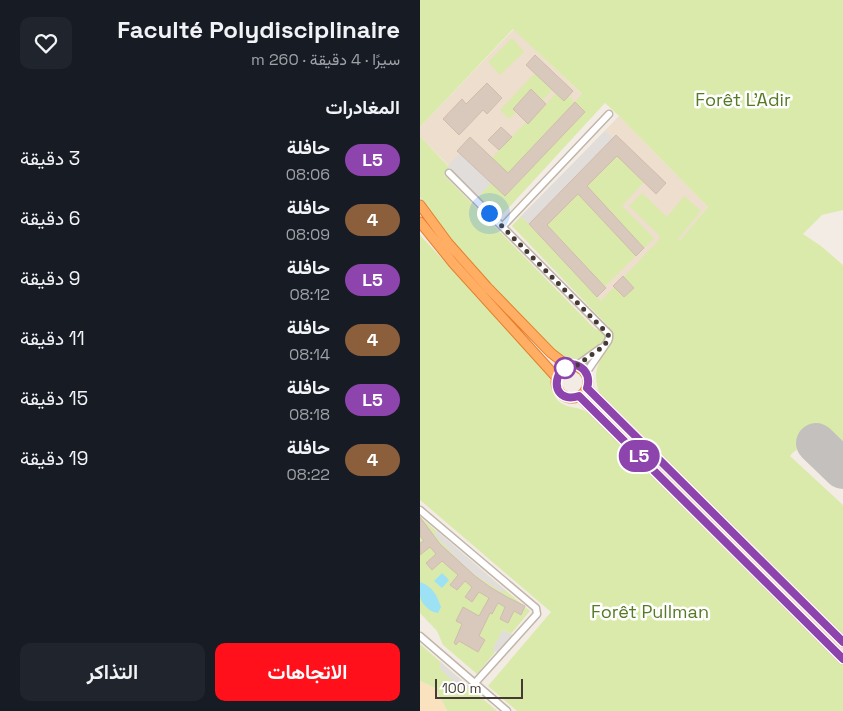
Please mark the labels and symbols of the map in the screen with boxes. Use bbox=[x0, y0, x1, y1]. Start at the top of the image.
park label: Forêt L'Adir bbox=[695, 88, 791, 111]
your location bbox=[477, 201, 502, 226]
unlabelled marker bbox=[554, 357, 576, 379]
line badge: L5 bbox=[616, 440, 662, 472]
park label: Forêt Pullman bbox=[591, 600, 709, 623]
scale bar bbox=[435, 676, 522, 699]

